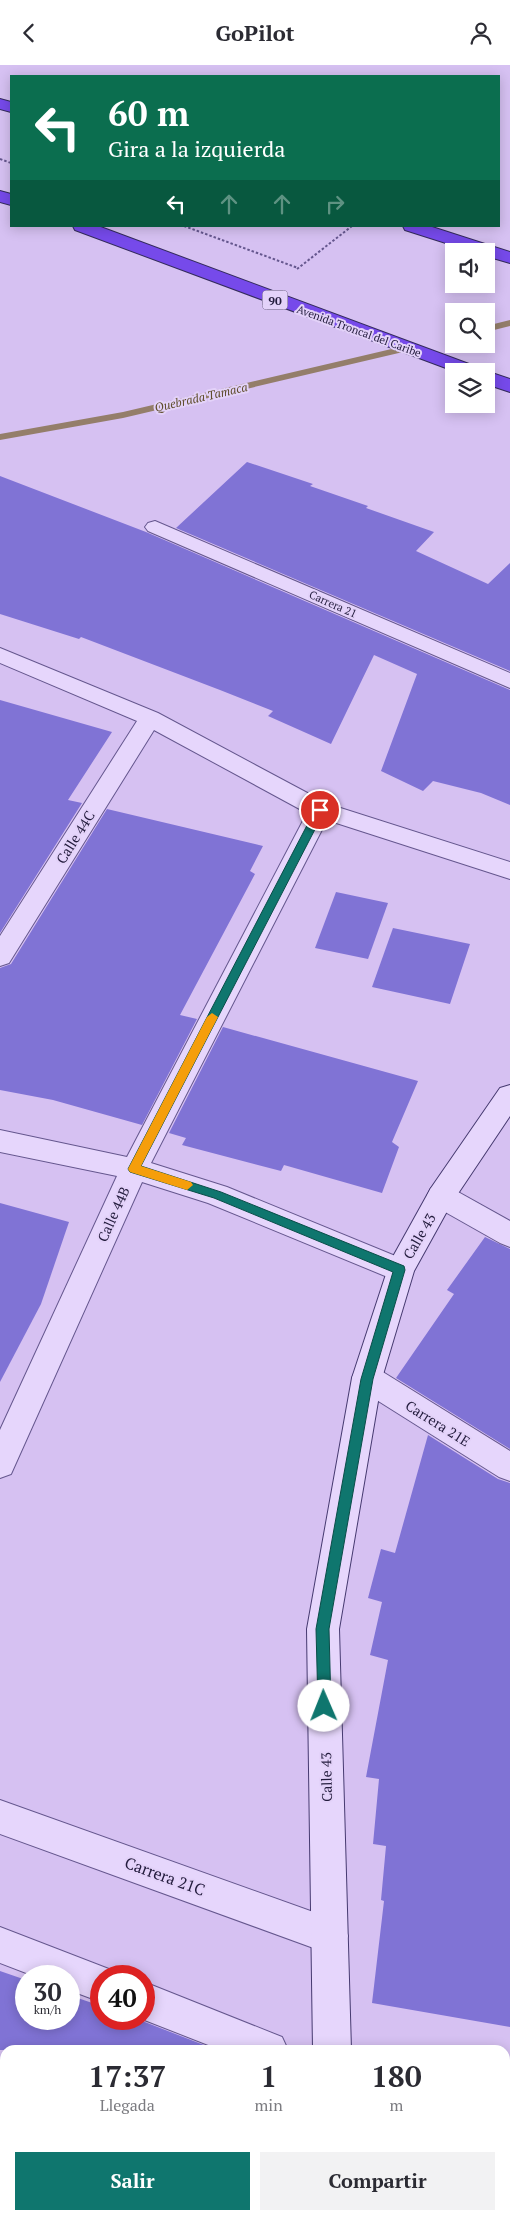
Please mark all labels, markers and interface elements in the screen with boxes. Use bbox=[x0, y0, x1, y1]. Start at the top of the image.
text: GoPilot bbox=[215, 18, 295, 47]
icon: back bbox=[15, 19, 43, 47]
icon: person bbox=[467, 19, 495, 47]
text: 60 m bbox=[108, 90, 189, 136]
icon: left bbox=[25, 95, 90, 160]
text: Gira a la izquierda bbox=[108, 134, 285, 163]
icon: left bbox=[162, 190, 190, 218]
icon: ahead bbox=[215, 190, 243, 218]
icon: ahead bbox=[268, 190, 296, 218]
icon: right bbox=[321, 190, 349, 218]
map controls bbox=[445, 243, 495, 413]
button: sound bbox=[445, 243, 495, 293]
road number: 90 bbox=[262, 291, 288, 309]
street label: Avenida Troncal del Caribe bbox=[295, 302, 423, 360]
button: search bbox=[445, 303, 495, 353]
button: layers bbox=[445, 363, 495, 413]
water label: Quebrada Tamaca bbox=[153, 379, 249, 415]
street label: Carrera 21 bbox=[307, 587, 359, 621]
pin bbox=[299, 789, 341, 831]
icon: arrive bbox=[306, 796, 334, 824]
street label: Calle 44C bbox=[51, 807, 99, 867]
street label: Calle 44B bbox=[92, 1183, 134, 1245]
street label: Calle 43 bbox=[398, 1210, 440, 1262]
street label: Carrera 21E bbox=[402, 1396, 474, 1450]
position arrow bbox=[297, 1679, 349, 1731]
street label: Calle 43 bbox=[316, 1752, 336, 1802]
street label: Carrera 21C bbox=[122, 1851, 208, 1901]
speed limit sign: 40 bbox=[90, 1965, 155, 2030]
text: 30 bbox=[33, 1975, 62, 2008]
text: km/h bbox=[34, 2002, 61, 2017]
text: 17:37 bbox=[88, 2056, 166, 2096]
text: 1 bbox=[260, 2056, 277, 2096]
text: 180 bbox=[371, 2056, 422, 2096]
text: Llegada bbox=[100, 2094, 155, 2116]
text: min bbox=[255, 2094, 283, 2116]
text: m bbox=[389, 2094, 403, 2116]
button: Salir bbox=[15, 2152, 250, 2210]
button: Compartir bbox=[260, 2152, 495, 2210]

